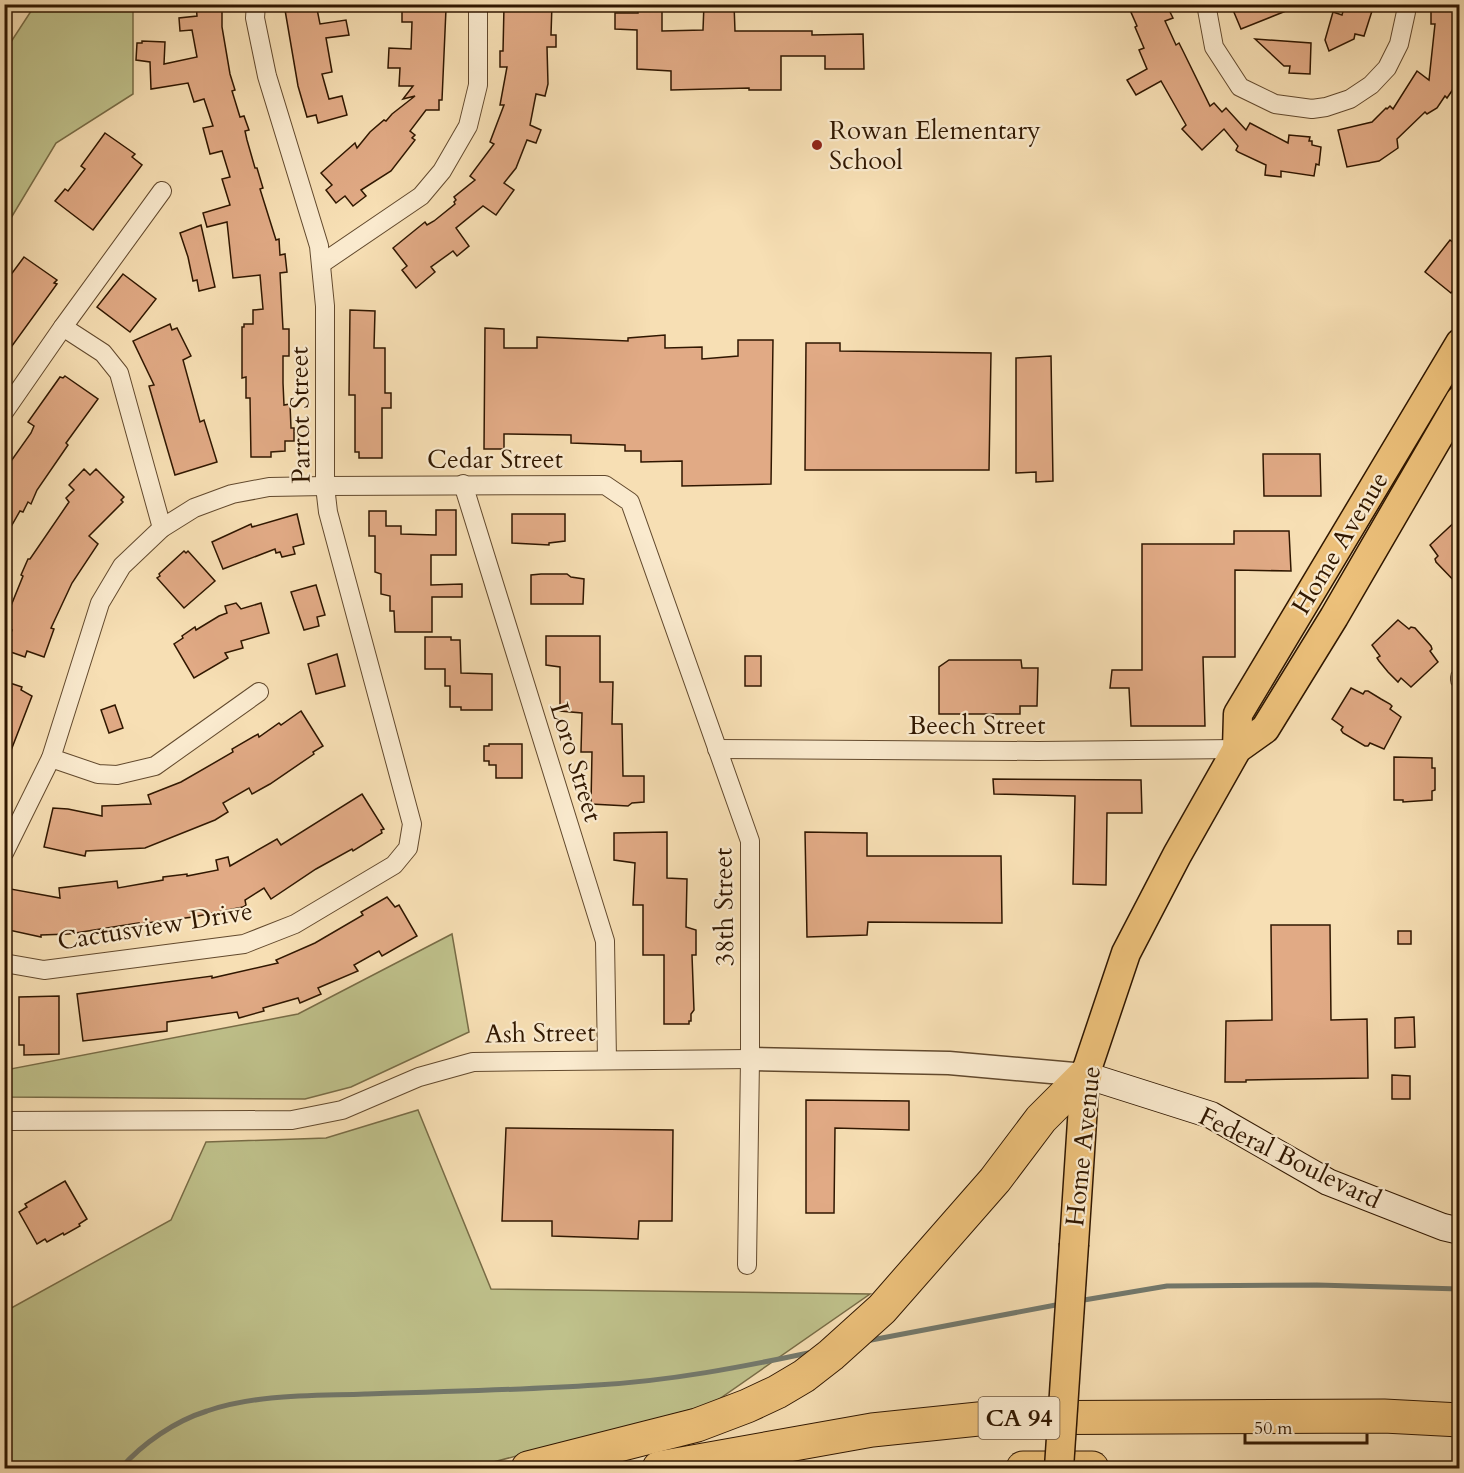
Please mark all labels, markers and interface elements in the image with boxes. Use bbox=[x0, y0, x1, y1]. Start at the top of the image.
place label: Rowan Elementary School bbox=[829, 113, 1041, 178]
marker: Rowan Elementary School bbox=[810, 138, 824, 152]
street label: Parrot Street bbox=[281, 346, 319, 484]
street label: Cedar Street bbox=[427, 442, 563, 477]
street label: Home Avenue bbox=[1284, 465, 1396, 621]
street label: Loro Street bbox=[541, 698, 611, 826]
street label: Beech Street bbox=[909, 708, 1045, 743]
street label: 38th Street bbox=[705, 847, 743, 967]
street label: Cactusview Drive bbox=[55, 893, 255, 959]
street label: Ash Street bbox=[484, 1015, 596, 1051]
street label: Home Avenue bbox=[1057, 1064, 1109, 1228]
street label: Federal Boulevard bbox=[1193, 1099, 1387, 1217]
road number: CA 94 bbox=[978, 1397, 1060, 1439]
scale bar bbox=[1245, 1407, 1366, 1445]
text: 50 m bbox=[1254, 1416, 1293, 1441]

